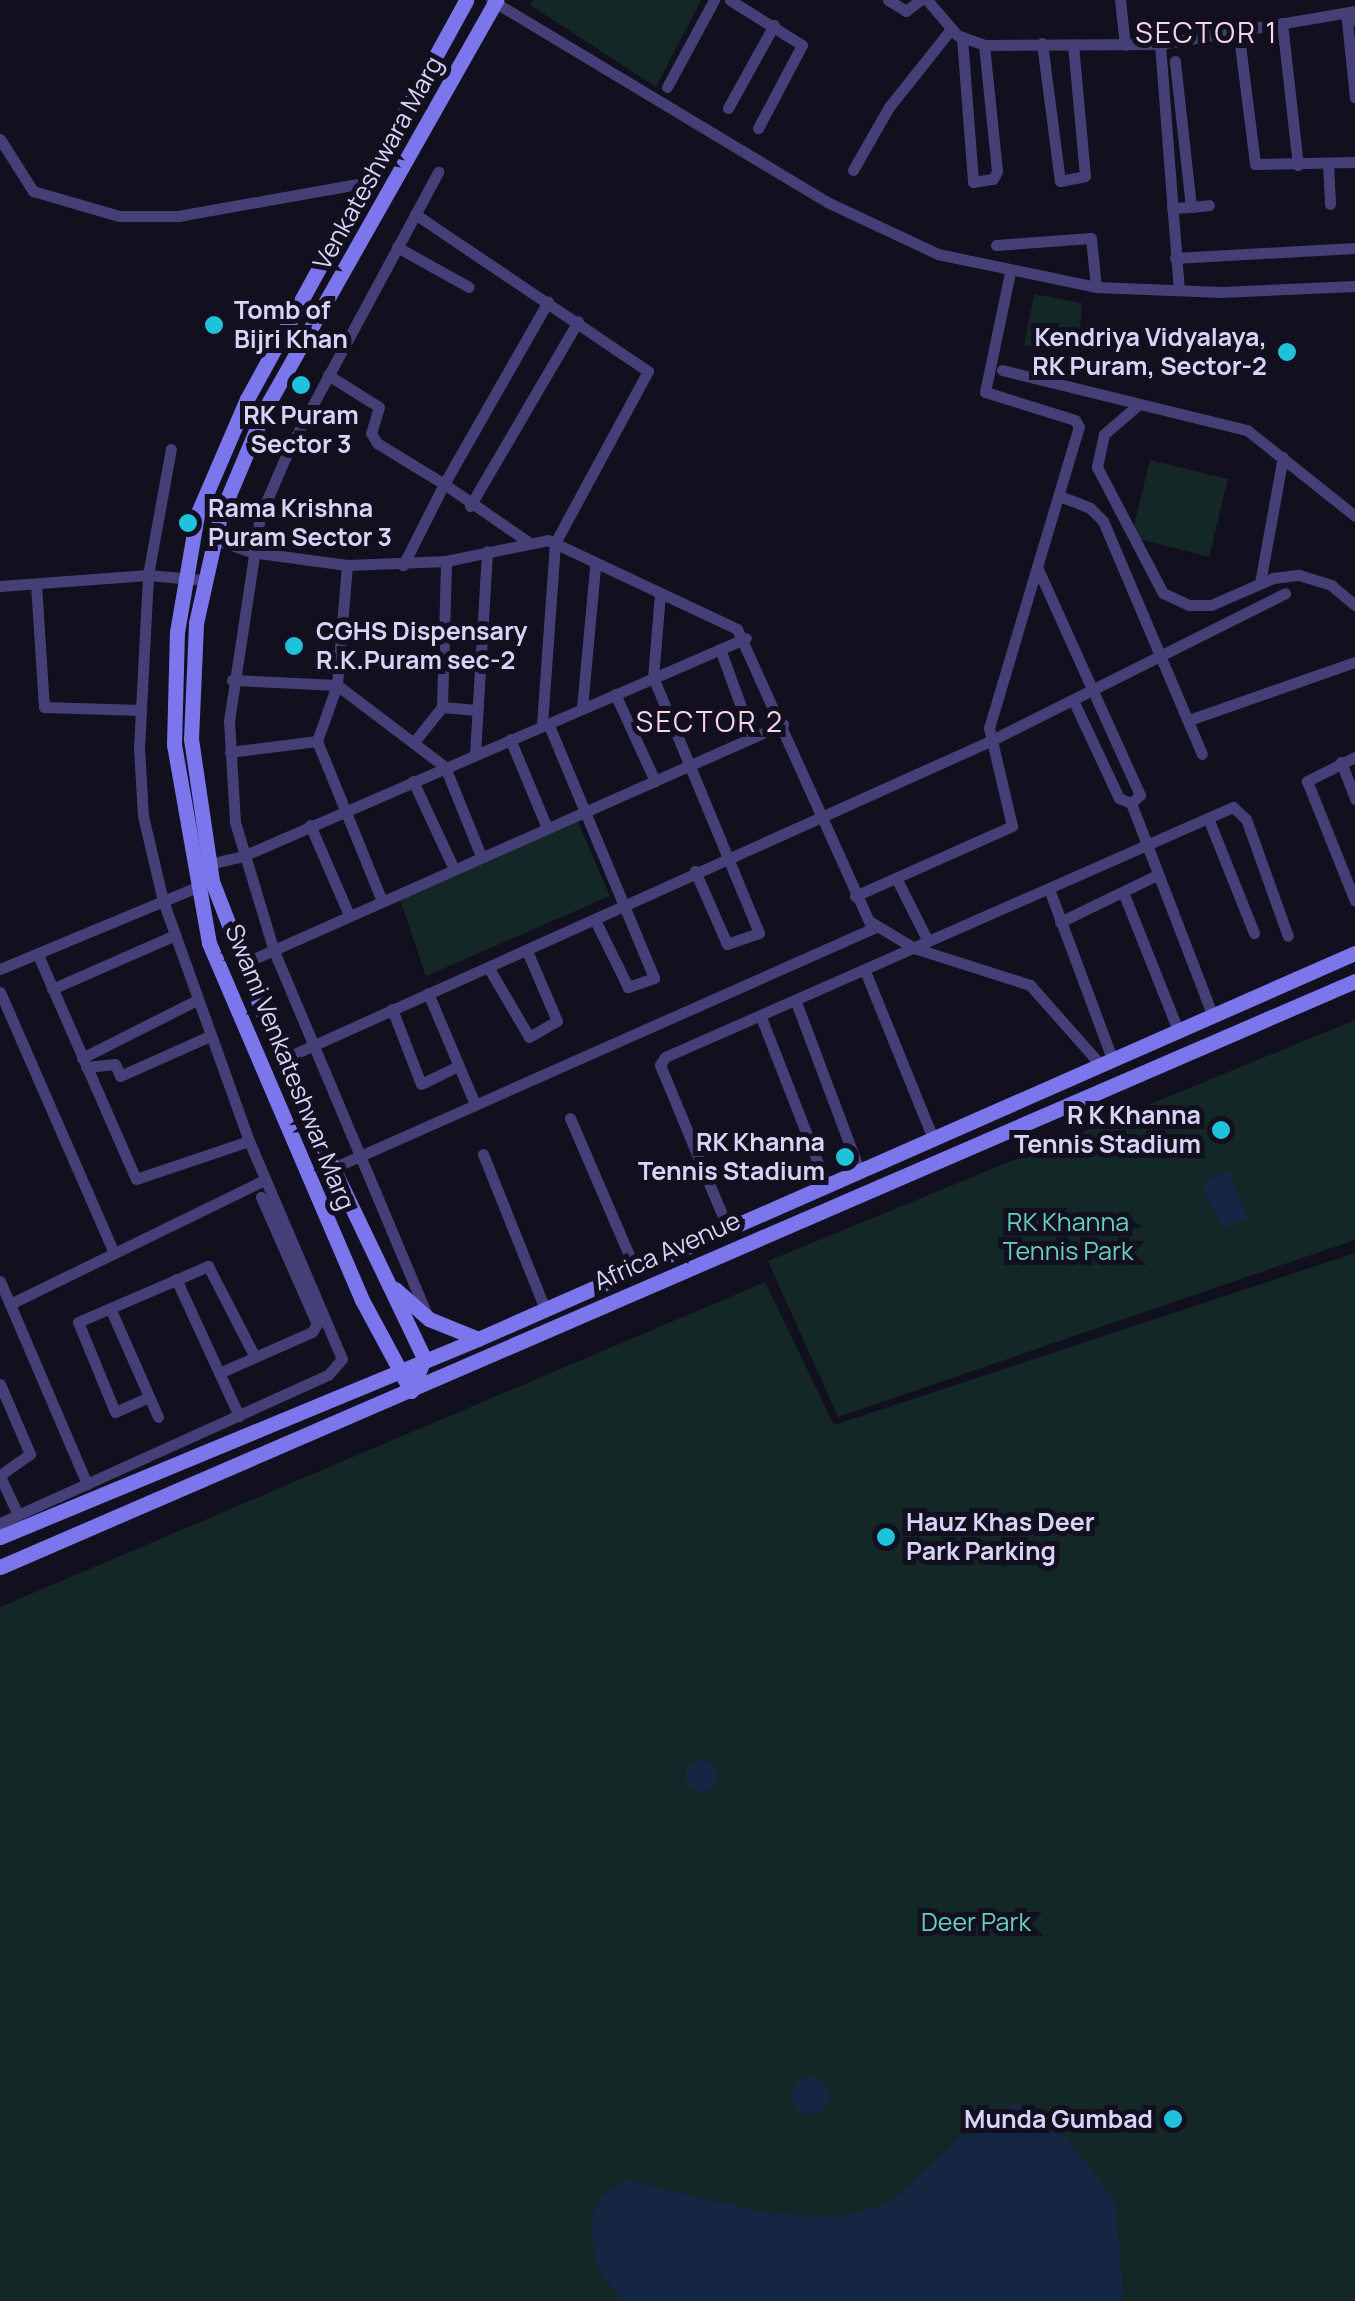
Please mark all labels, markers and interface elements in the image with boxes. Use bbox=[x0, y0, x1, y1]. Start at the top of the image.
district label: SECTOR 1 bbox=[1135, 15, 1279, 49]
street label: Venkateshwara Marg bbox=[307, 51, 449, 275]
place label: Tomb of Bijri Khan bbox=[234, 296, 348, 355]
marker: Tomb of Bijri Khan bbox=[203, 314, 225, 336]
place label: Kendriya Vidyalaya, RK Puram, Sector-2 bbox=[1032, 323, 1267, 382]
marker: Kendriya Vidyalaya, RK Puram, Sector-2 bbox=[1276, 341, 1298, 363]
marker: RK Puram Sector 3 bbox=[290, 374, 312, 396]
place label: RK Puram Sector 3 bbox=[243, 401, 359, 460]
place label: Rama Krishna Puram Sector 3 bbox=[208, 494, 392, 553]
marker: Rama Krishna Puram Sector 3 bbox=[177, 512, 199, 534]
place label: CGHS Dispensary R.K.Puram sec-2 bbox=[316, 617, 527, 676]
marker: CGHS Dispensary R.K.Puram sec-2 bbox=[281, 633, 307, 659]
district label: SECTOR 2 bbox=[636, 704, 784, 738]
street label: Swami Venkateshwar Marg bbox=[219, 920, 361, 1214]
place label: R K Khanna Tennis Stadium bbox=[1014, 1101, 1201, 1160]
marker: R K Khanna Tennis Stadium bbox=[1210, 1119, 1232, 1141]
place label: RK Khanna Tennis Stadium bbox=[638, 1128, 825, 1187]
marker: RK Khanna Tennis Stadium bbox=[834, 1146, 856, 1168]
street label: Africa Avenue bbox=[589, 1205, 745, 1297]
park label: RK Khanna Tennis Park bbox=[1003, 1208, 1133, 1267]
place label: Hauz Khas Deer Park Parking bbox=[906, 1508, 1095, 1567]
marker: Hauz Khas Deer Park Parking bbox=[875, 1526, 897, 1548]
park label: Deer Park bbox=[921, 1907, 1031, 1937]
place label: Munda Gumbad bbox=[964, 2104, 1153, 2134]
marker: Munda Gumbad bbox=[1162, 2108, 1184, 2130]

